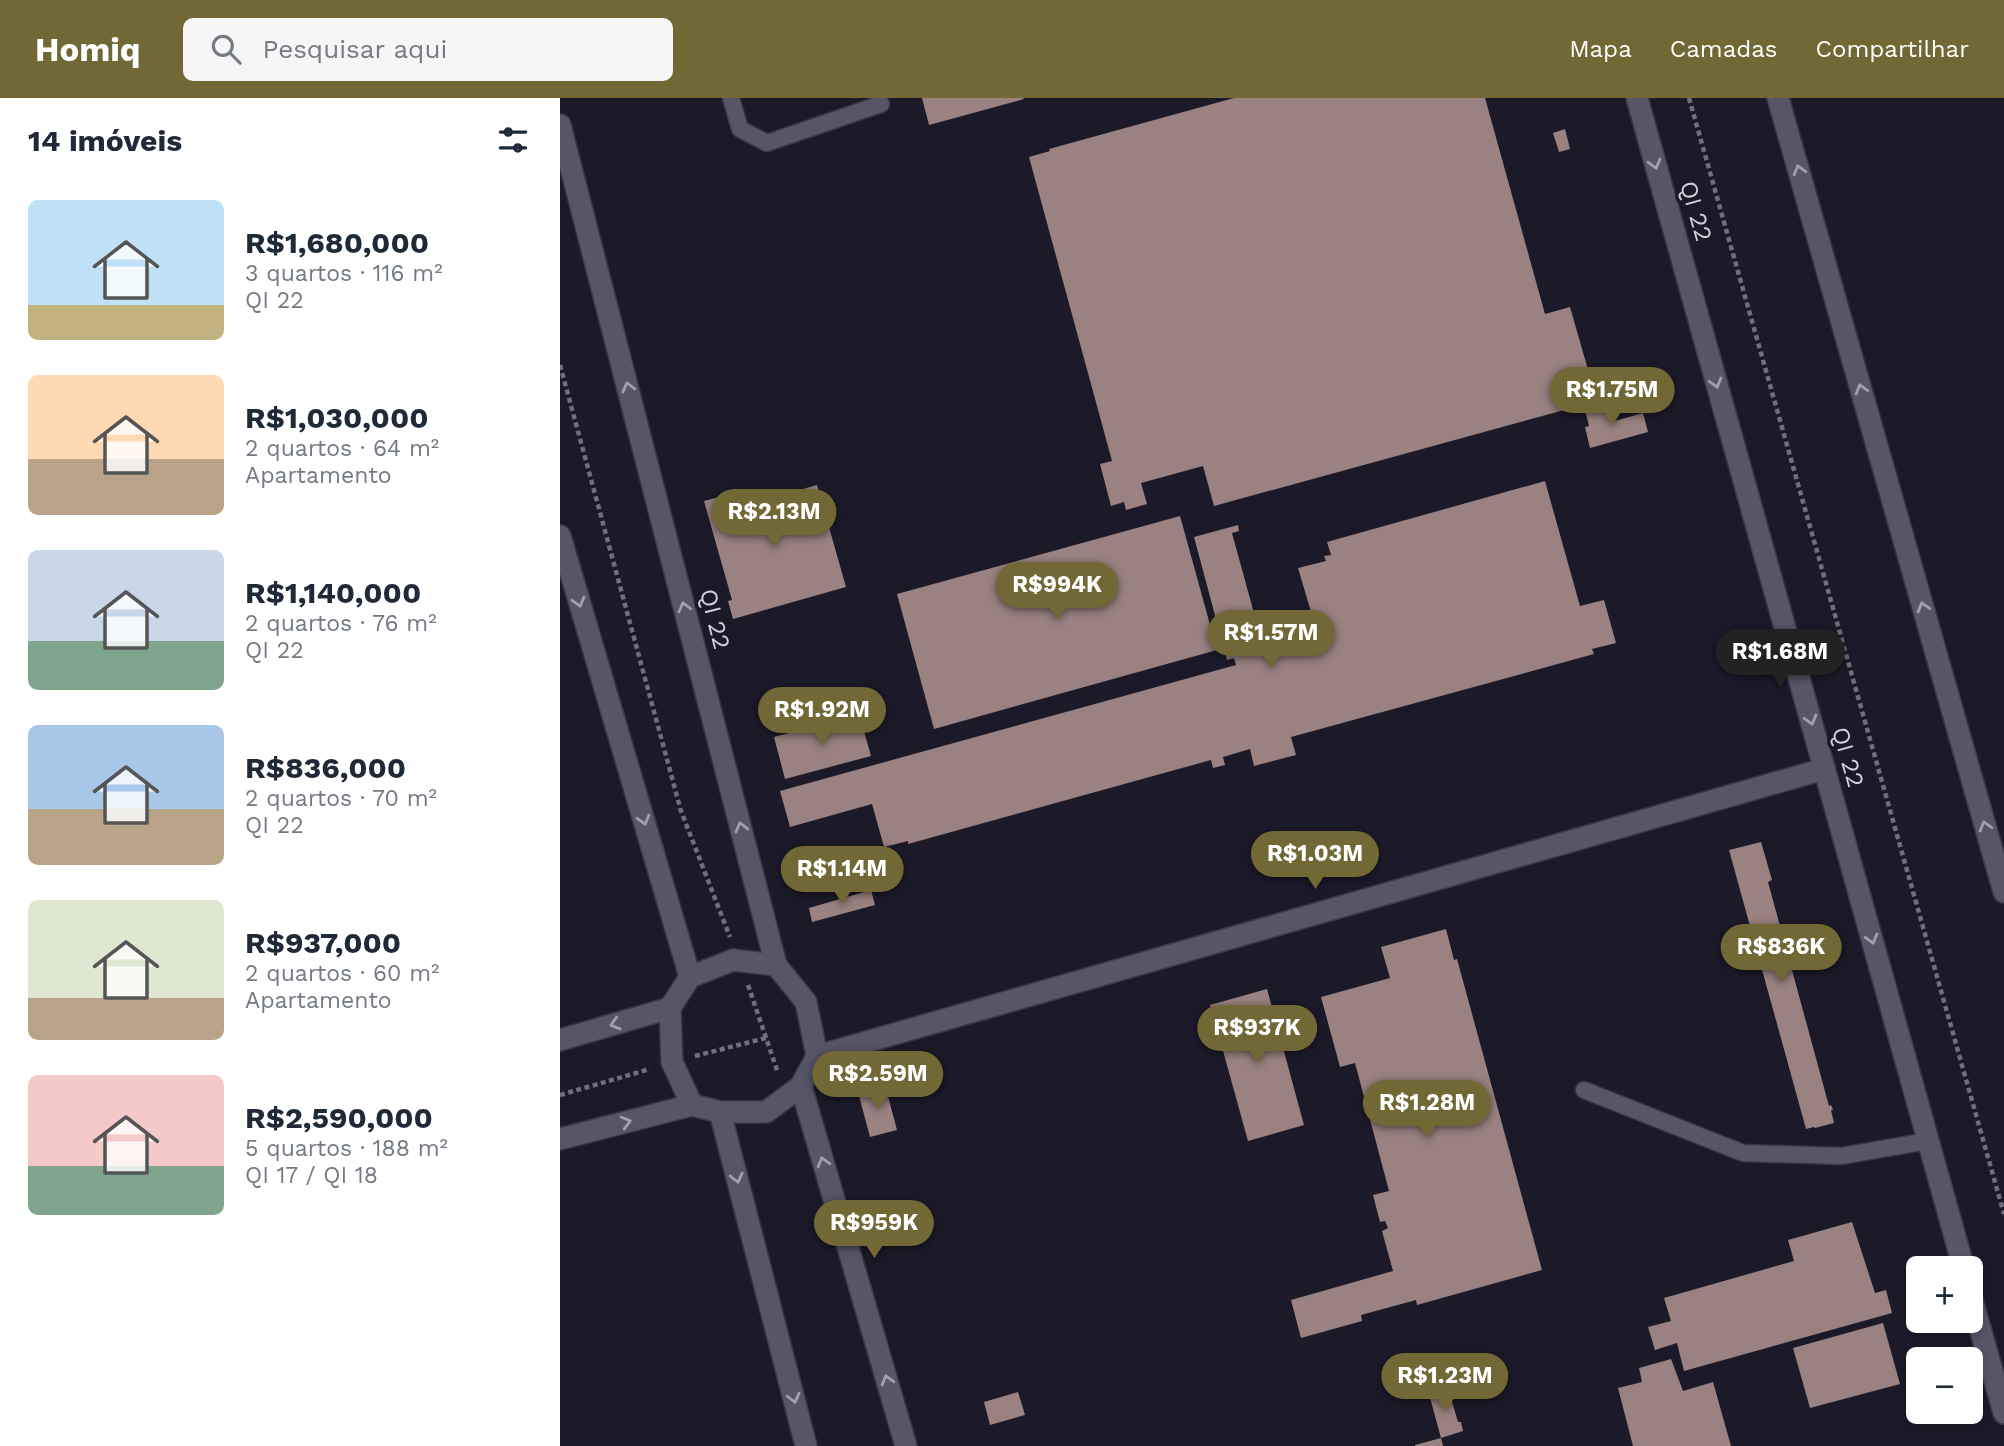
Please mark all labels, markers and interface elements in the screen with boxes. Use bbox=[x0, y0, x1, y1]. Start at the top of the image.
search box bbox=[183, 18, 673, 81]
text: Homiq bbox=[35, 30, 141, 69]
icon: search bbox=[207, 30, 245, 68]
text: Pesquisar aqui bbox=[263, 34, 447, 64]
text: Mapa bbox=[1569, 35, 1632, 63]
text: Camadas bbox=[1670, 35, 1778, 63]
text: Compartilhar bbox=[1816, 35, 1969, 63]
icon: filters bbox=[494, 121, 532, 159]
text: 14 imóveis bbox=[28, 123, 182, 158]
one-way arrow bbox=[1647, 158, 1662, 170]
one-way arrow bbox=[1792, 164, 1807, 176]
street label: QI 22 bbox=[1674, 178, 1718, 244]
text: R$1,680,000 bbox=[245, 225, 429, 260]
icon: home bbox=[84, 228, 168, 312]
text: 3 quartos · 116 m² bbox=[245, 260, 443, 287]
text: QI 22 bbox=[245, 287, 304, 314]
pin: R$1.75M bbox=[1547, 368, 1677, 427]
text: R$1.75M bbox=[1566, 376, 1658, 403]
one-way arrow bbox=[1708, 377, 1723, 389]
one-way arrow bbox=[621, 381, 636, 393]
one-way arrow bbox=[1854, 383, 1869, 395]
text: R$1,030,000 bbox=[245, 400, 429, 435]
icon: home bbox=[84, 403, 168, 487]
text: 2 quartos · 64 m² bbox=[245, 435, 439, 462]
text: Apartamento bbox=[245, 462, 392, 489]
pin: R$2.13M bbox=[709, 490, 839, 549]
text: R$2.13M bbox=[727, 498, 821, 525]
pin: R$994K bbox=[1000, 562, 1114, 622]
text: R$994K bbox=[1012, 571, 1102, 598]
text: R$1,140,000 bbox=[245, 575, 421, 610]
icon: home bbox=[84, 578, 168, 662]
street label: QI 22 bbox=[694, 586, 736, 652]
one-way arrow bbox=[571, 595, 586, 607]
one-way arrow bbox=[678, 601, 692, 613]
one-way arrow bbox=[1917, 602, 1931, 614]
text: 2 quartos · 76 m² bbox=[245, 610, 437, 637]
pin: R$1.57M bbox=[1206, 610, 1336, 670]
text: R$1.57M bbox=[1224, 619, 1318, 646]
pin: R$1.68M bbox=[1715, 630, 1845, 689]
text: QI 22 bbox=[245, 637, 304, 664]
text: R$1.68M bbox=[1732, 638, 1828, 665]
pin: R$1.92M bbox=[757, 688, 887, 747]
text: R$1.92M bbox=[774, 696, 870, 723]
one-way arrow bbox=[1802, 714, 1817, 726]
street label: QI 22 bbox=[1826, 724, 1870, 790]
text: R$836,000 bbox=[245, 750, 406, 785]
icon: home bbox=[84, 753, 168, 837]
text: 2 quartos · 70 m² bbox=[245, 785, 437, 812]
text: QI 22 bbox=[245, 812, 304, 839]
one-way arrow bbox=[635, 814, 650, 826]
one-way arrow bbox=[1979, 820, 1994, 832]
one-way arrow bbox=[735, 821, 749, 833]
pin: R$1.03M bbox=[1250, 832, 1380, 891]
text: R$1.03M bbox=[1267, 840, 1363, 867]
pin: R$1.14M bbox=[777, 846, 907, 906]
text: R$1.14M bbox=[797, 855, 887, 882]
pin: R$836K bbox=[1724, 924, 1838, 984]
text: R$937,000 bbox=[245, 925, 401, 960]
icon: home bbox=[84, 928, 168, 1012]
text: R$836K bbox=[1737, 933, 1825, 960]
one-way arrow bbox=[1863, 933, 1878, 945]
text: 2 quartos · 60 m² bbox=[245, 960, 439, 987]
text: Apartamento bbox=[245, 987, 392, 1014]
pin: R$937K bbox=[1200, 1006, 1314, 1065]
text: R$937K bbox=[1213, 1014, 1301, 1041]
one-way arrow bbox=[609, 1016, 621, 1031]
pin: R$2.59M bbox=[813, 1052, 943, 1111]
text: R$2.59M bbox=[828, 1060, 928, 1087]
pin: R$1.28M bbox=[1362, 1080, 1492, 1140]
text: R$1.28M bbox=[1379, 1089, 1475, 1116]
text: R$2,590,000 bbox=[245, 1100, 433, 1135]
icon: home bbox=[84, 1103, 168, 1187]
one-way arrow bbox=[620, 1116, 632, 1130]
text: 5 quartos · 188 m² bbox=[245, 1135, 448, 1162]
one-way arrow bbox=[817, 1156, 832, 1168]
text: QI 17 / QI 18 bbox=[245, 1162, 378, 1189]
one-way arrow bbox=[729, 1172, 743, 1184]
pin: R$959K bbox=[817, 1200, 931, 1260]
text: R$959K bbox=[830, 1209, 918, 1236]
map controls bbox=[1906, 1256, 1983, 1424]
button: + bbox=[1906, 1256, 1983, 1333]
button: − bbox=[1906, 1347, 1983, 1424]
pin: R$1.23M bbox=[1380, 1354, 1510, 1413]
text: R$1.23M bbox=[1397, 1362, 1493, 1389]
one-way arrow bbox=[880, 1375, 895, 1387]
one-way arrow bbox=[786, 1392, 800, 1404]

